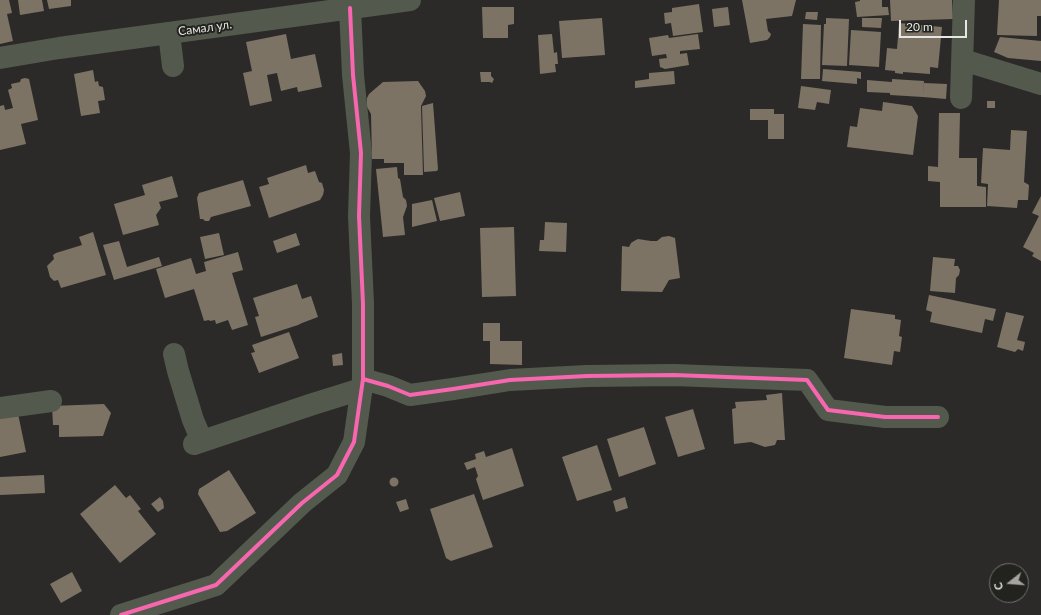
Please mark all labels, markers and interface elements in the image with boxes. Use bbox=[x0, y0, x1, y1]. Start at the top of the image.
scale bar bbox=[901, 12, 969, 38]
street label: Самал ул. bbox=[177, 17, 233, 39]
text: 20 m bbox=[906, 19, 933, 34]
north arrow bbox=[989, 563, 1029, 603]
text: С bbox=[991, 581, 1005, 592]

